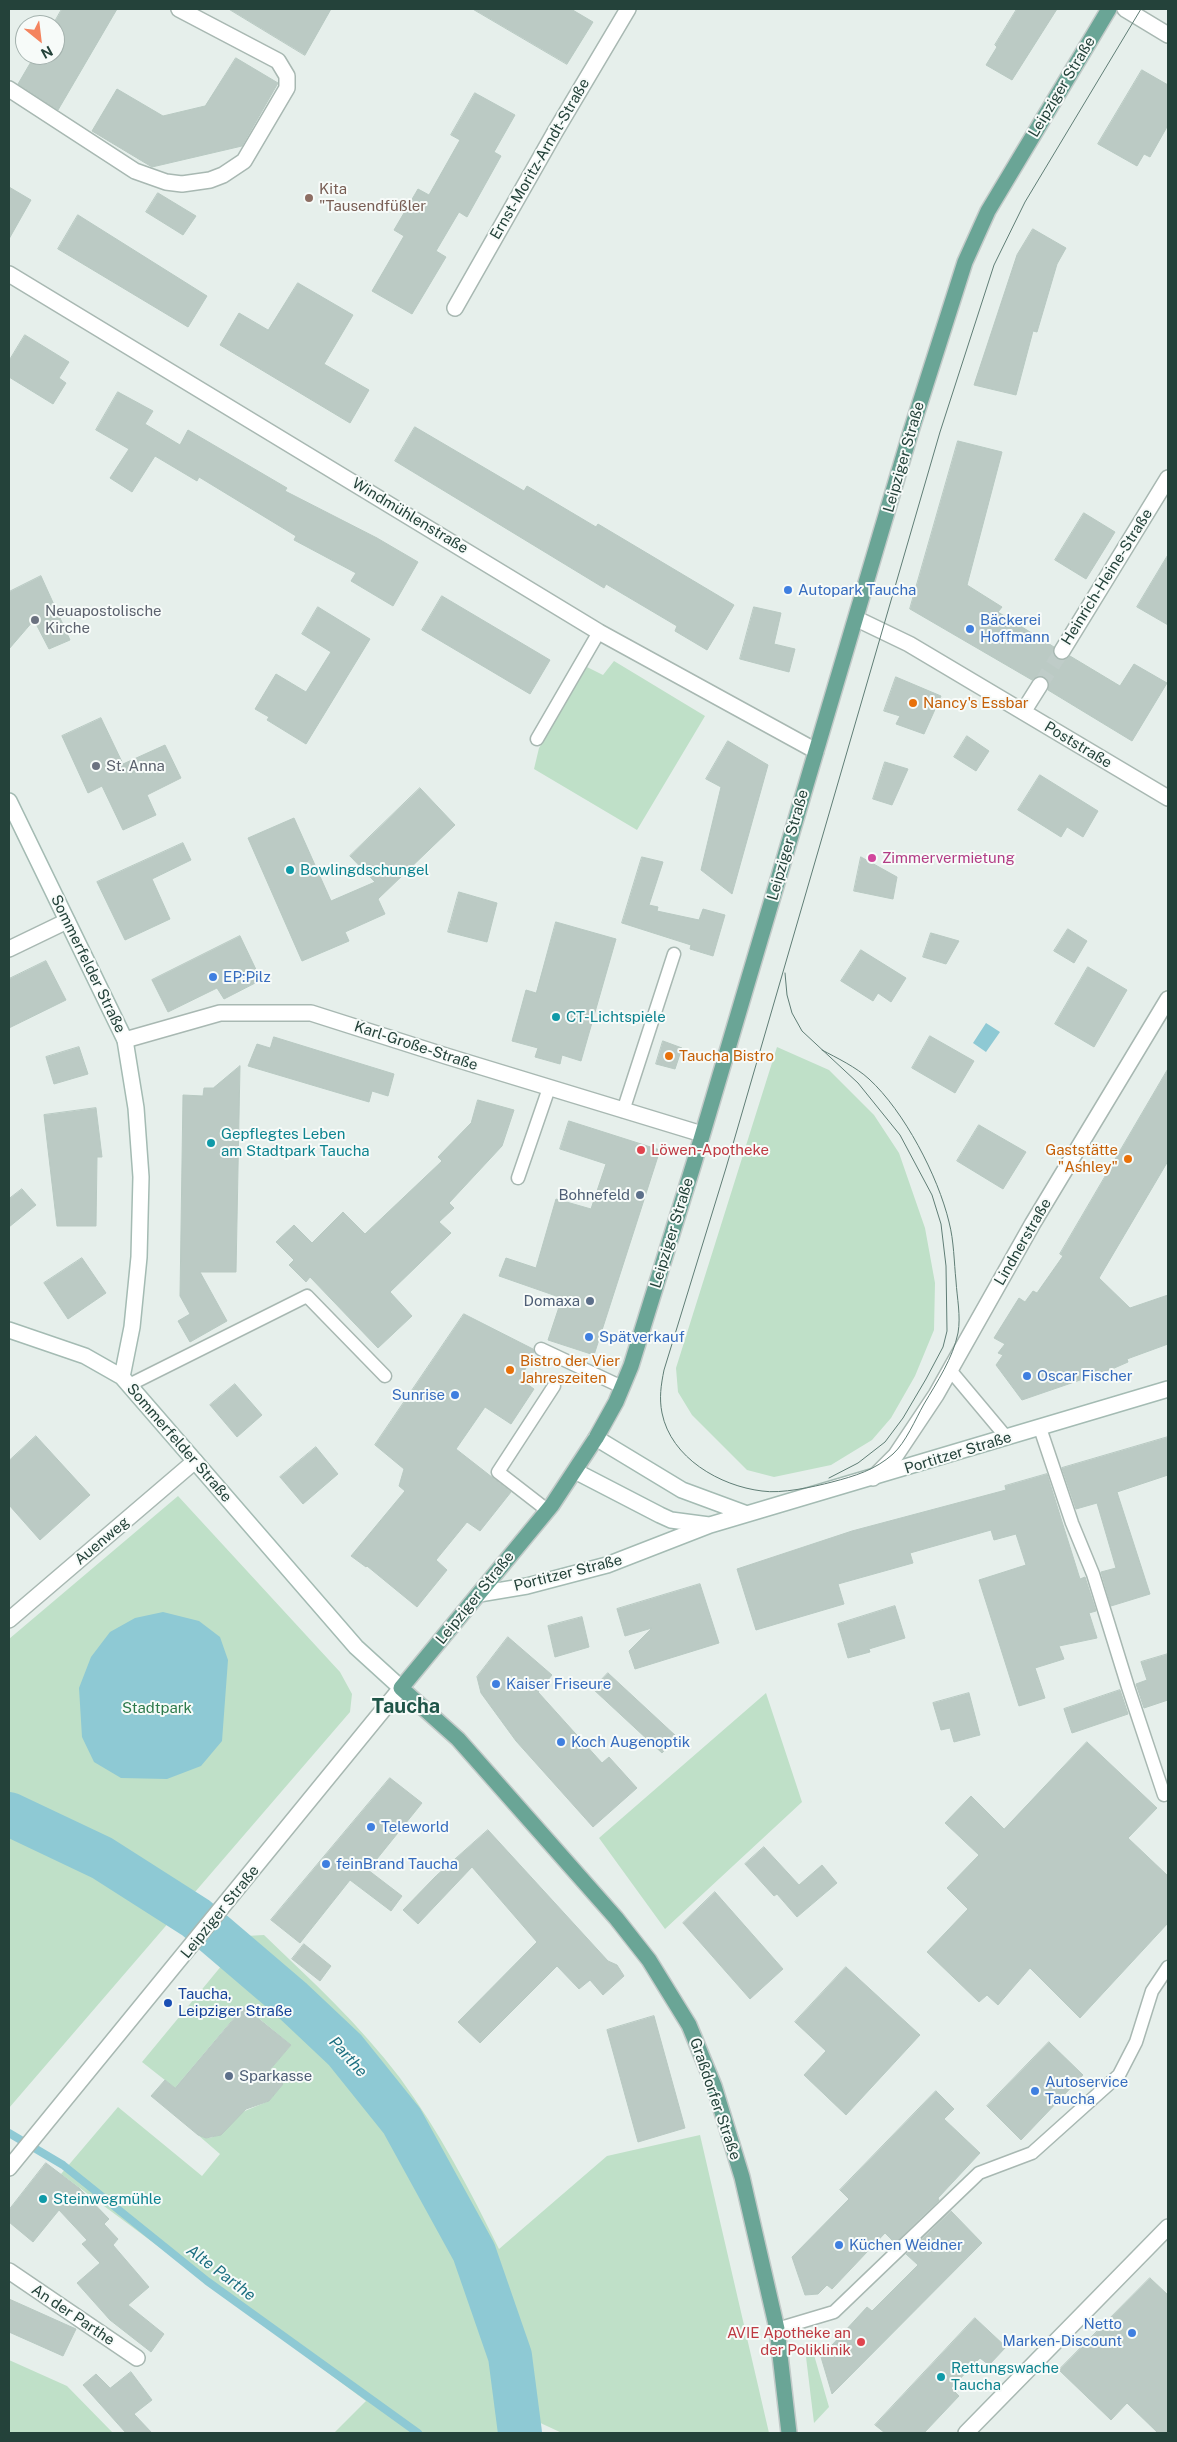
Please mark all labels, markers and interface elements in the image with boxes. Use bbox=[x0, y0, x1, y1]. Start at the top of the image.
north arrow bbox=[15, 15, 65, 65]
street label: Leipziger Straße bbox=[1025, 33, 1099, 141]
text: N bbox=[38, 43, 55, 62]
street label: Ernst-Moritz-Arndt-Straße bbox=[486, 75, 594, 243]
place label: Kita "Tausendfüßler bbox=[319, 180, 426, 215]
marker: Kita "Tausendfüßler bbox=[303, 192, 315, 204]
street label: Leipziger Straße bbox=[880, 400, 928, 514]
street label: Windmühlenstraße bbox=[349, 474, 471, 558]
street label: Heinrich-Heine-Straße bbox=[1058, 505, 1156, 649]
place label: Autopark Taucha bbox=[798, 581, 916, 599]
marker: Autopark Taucha bbox=[782, 584, 794, 596]
place label: Neuapostolische Kirche bbox=[45, 602, 162, 637]
place label: Bäckerei Hoffmann bbox=[980, 611, 1050, 646]
marker: Neuapostolische Kirche bbox=[29, 614, 41, 626]
marker: Bäckerei Hoffmann bbox=[964, 623, 976, 635]
place label: Nancy's Essbar bbox=[923, 694, 1029, 712]
marker: Nancy's Essbar bbox=[907, 697, 919, 709]
street label: Poststraße bbox=[1041, 718, 1115, 772]
place label: St. Anna bbox=[106, 757, 165, 775]
marker: St. Anna bbox=[90, 760, 102, 772]
street label: Leipziger Straße bbox=[764, 788, 812, 902]
place label: Zimmervermietung bbox=[882, 849, 1015, 867]
marker: Zimmervermietung bbox=[866, 852, 878, 864]
place label: Bowlingdschungel bbox=[300, 861, 429, 879]
marker: Bowlingdschungel bbox=[284, 864, 296, 876]
street label: Sommerfelder Straße bbox=[47, 892, 129, 1036]
place label: EP:Pilz bbox=[223, 968, 271, 986]
marker: EP:Pilz bbox=[207, 971, 219, 983]
place label: CT-Lichtspiele bbox=[566, 1008, 666, 1026]
marker: CT-Lichtspiele bbox=[550, 1011, 562, 1023]
street label: Karl-Große-Straße bbox=[352, 1017, 480, 1075]
place label: Taucha Bistro bbox=[679, 1047, 774, 1065]
marker: Taucha Bistro bbox=[663, 1050, 675, 1062]
place label: Gepflegtes Leben am Stadtpark Taucha bbox=[221, 1125, 370, 1160]
marker: Gepflegtes Leben am Stadtpark Taucha bbox=[205, 1137, 217, 1149]
place label: Löwen-Apotheke bbox=[651, 1141, 769, 1159]
place label: Gaststätte "Ashley" bbox=[1045, 1141, 1118, 1176]
marker: Löwen-Apotheke bbox=[635, 1144, 647, 1156]
marker: Gaststätte "Ashley" bbox=[1122, 1153, 1134, 1165]
street label: Leipziger Straße bbox=[647, 1176, 697, 1290]
place label: Bohnefeld bbox=[558, 1186, 630, 1204]
marker: Bohnefeld bbox=[634, 1189, 646, 1201]
street label: Lindnerstraße bbox=[991, 1195, 1055, 1289]
place label: Domaxa bbox=[524, 1292, 580, 1310]
marker: Domaxa bbox=[584, 1295, 596, 1307]
place label: Spätverkauf bbox=[599, 1328, 685, 1346]
marker: Spätverkauf bbox=[583, 1331, 595, 1343]
place label: Bistro der Vier Jahreszeiten bbox=[520, 1352, 620, 1387]
marker: Bistro der Vier Jahreszeiten bbox=[504, 1364, 516, 1376]
place label: Oscar Fischer bbox=[1037, 1367, 1133, 1385]
marker: Oscar Fischer bbox=[1021, 1370, 1033, 1382]
street label: Sommerfelder Straße bbox=[123, 1380, 235, 1506]
place label: Sunrise bbox=[392, 1386, 445, 1404]
marker: Sunrise bbox=[449, 1389, 461, 1401]
street label: Portitzer Straße bbox=[902, 1428, 1014, 1478]
street label: Auenweg bbox=[71, 1513, 133, 1569]
street label: Leipziger Straße bbox=[432, 1548, 518, 1648]
street label: Portitzer Straße bbox=[512, 1551, 624, 1595]
place label: Kaiser Friseure bbox=[506, 1675, 611, 1693]
marker: Kaiser Friseure bbox=[490, 1678, 502, 1690]
district label: Taucha bbox=[372, 1695, 440, 1719]
park label: Stadtpark bbox=[122, 1699, 192, 1717]
place label: Koch Augenoptik bbox=[571, 1733, 690, 1751]
marker: Koch Augenoptik bbox=[555, 1736, 567, 1748]
place label: Teleworld bbox=[381, 1818, 449, 1836]
marker: Teleworld bbox=[365, 1821, 377, 1833]
place label: feinBrand Taucha bbox=[336, 1855, 458, 1873]
marker: feinBrand Taucha bbox=[320, 1858, 332, 1870]
street label: Leipziger Straße bbox=[177, 1862, 263, 1962]
place label: Taucha, Leipziger Straße bbox=[178, 1985, 292, 2020]
marker: Taucha, Leipziger Straße bbox=[162, 1997, 174, 2009]
water label: Parthe bbox=[325, 2033, 371, 2081]
street label: Graßdorfer Straße bbox=[686, 2036, 744, 2162]
place label: Sparkasse bbox=[239, 2067, 312, 2085]
marker: Sparkasse bbox=[223, 2070, 235, 2082]
place label: Autoservice Taucha bbox=[1045, 2073, 1128, 2108]
marker: Autoservice Taucha bbox=[1029, 2085, 1041, 2097]
place label: Steinwegmühle bbox=[53, 2190, 162, 2208]
marker: Steinwegmühle bbox=[37, 2193, 49, 2205]
place label: Küchen Weidner bbox=[849, 2236, 963, 2254]
marker: Küchen Weidner bbox=[833, 2239, 845, 2251]
water label: Alte Parthe bbox=[183, 2241, 259, 2305]
street label: An der Parthe bbox=[28, 2281, 118, 2349]
place label: Netto Marken-Discount bbox=[1002, 2315, 1122, 2350]
place label: AVIE Apotheke an der Poliklinik bbox=[727, 2324, 851, 2359]
marker: Netto Marken-Discount bbox=[1126, 2327, 1138, 2339]
marker: AVIE Apotheke an der Poliklinik bbox=[855, 2336, 867, 2348]
place label: Rettungswache Taucha bbox=[951, 2359, 1059, 2394]
marker: Rettungswache Taucha bbox=[935, 2371, 947, 2383]

